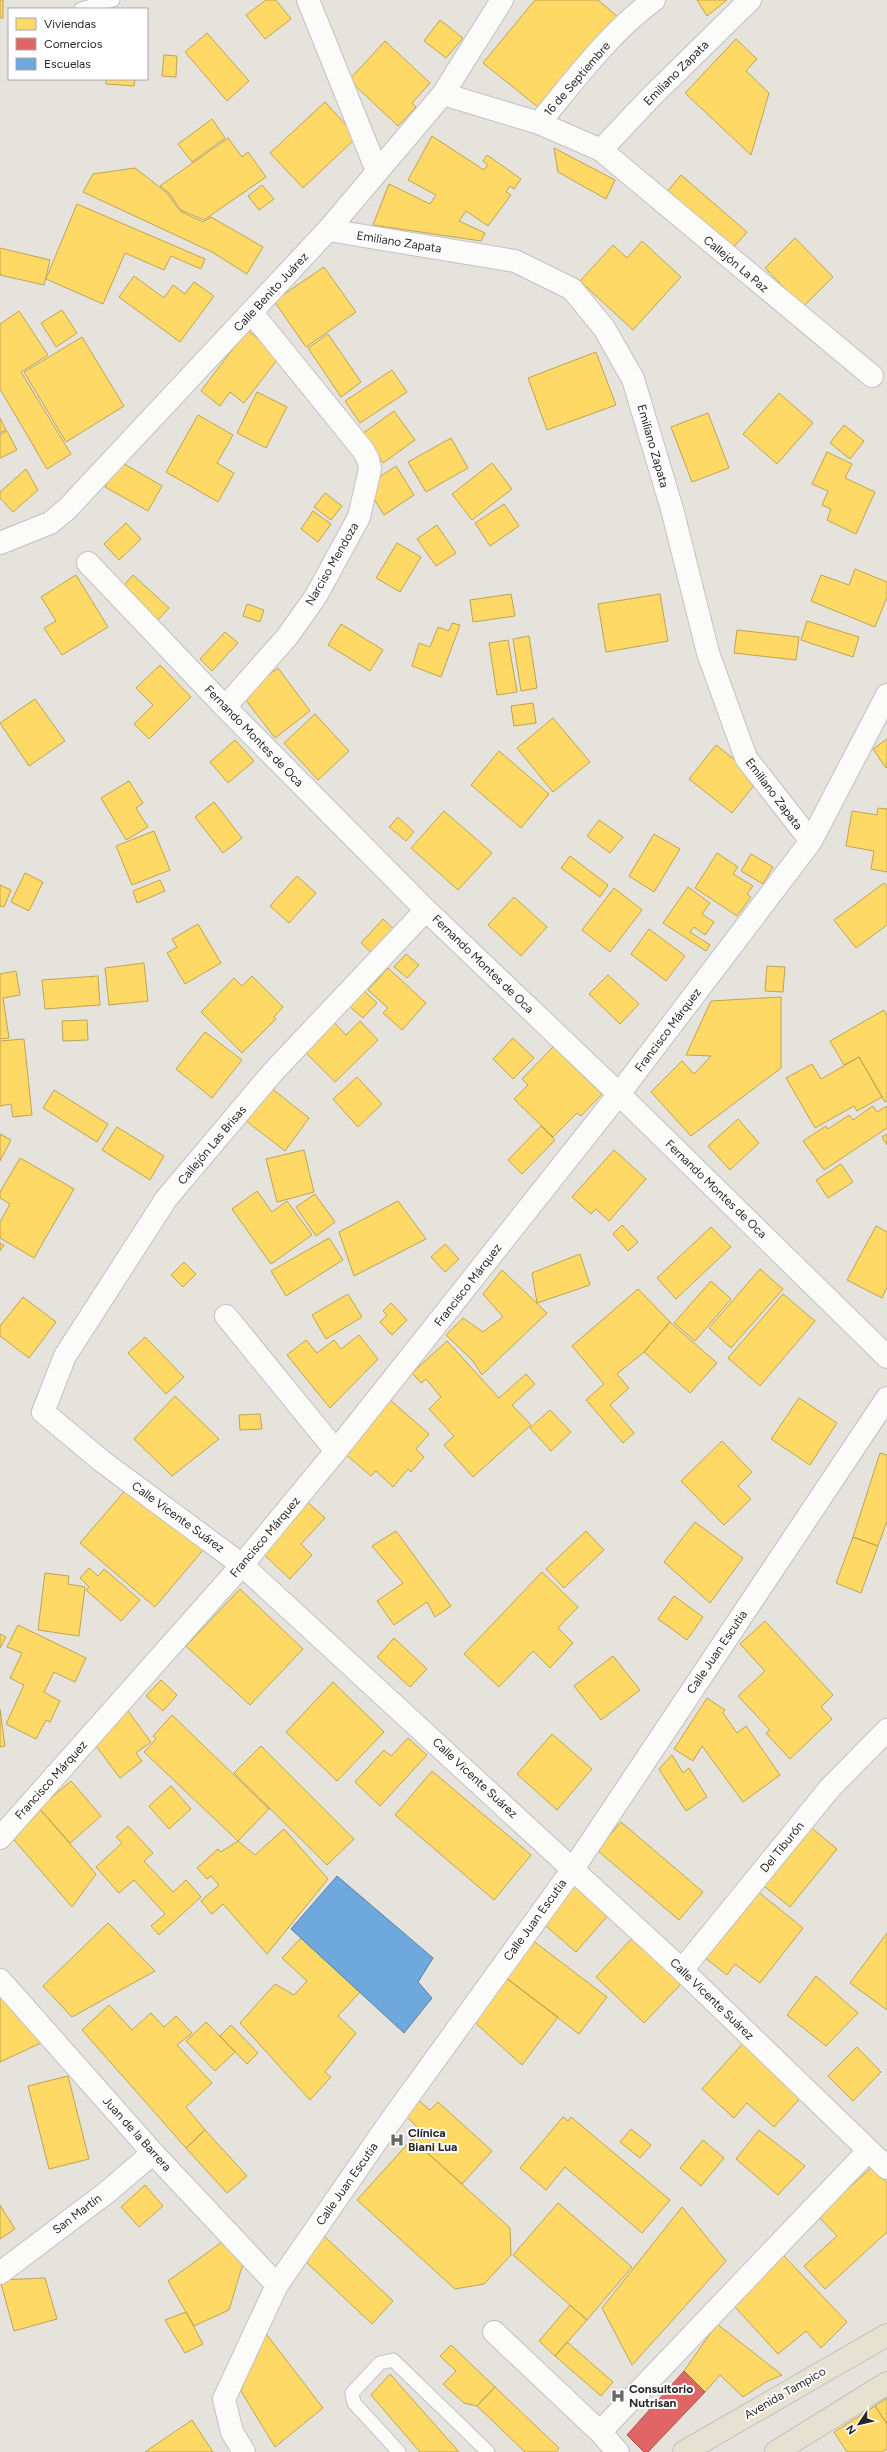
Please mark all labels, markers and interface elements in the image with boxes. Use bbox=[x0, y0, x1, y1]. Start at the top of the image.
legend bbox=[8, 8, 148, 80]
text: Viviendas bbox=[44, 17, 97, 31]
text: Comercios bbox=[44, 37, 103, 51]
street label: Emiliano Zapata bbox=[641, 38, 711, 108]
street label: 16 de Septiembre bbox=[541, 39, 613, 119]
text: Escuelas bbox=[44, 57, 91, 71]
street label: Emiliano Zapata bbox=[355, 228, 443, 256]
street label: Callejón La Paz bbox=[701, 233, 771, 295]
street label: Calle Benito Juárez bbox=[231, 250, 311, 334]
street label: Emiliano Zapata bbox=[634, 403, 672, 489]
street label: Narciso Mendoza bbox=[303, 520, 361, 608]
street label: Fernando Montes de Oca bbox=[202, 682, 306, 790]
street label: Emiliano Zapata bbox=[743, 755, 805, 833]
street label: Fernando Montes de Oca bbox=[429, 912, 537, 1016]
street label: Francisco Márquez bbox=[632, 985, 704, 1075]
street label: Callejón Las Brisas bbox=[175, 1102, 249, 1187]
street label: Fernando Montes de Oca bbox=[662, 1137, 770, 1241]
street label: Francisco Márquez bbox=[431, 1241, 505, 1329]
street label: Calle Vicente Suárez bbox=[129, 1479, 227, 1555]
street label: Francisco Márquez bbox=[227, 1494, 303, 1580]
street label: Calle Juan Escutia bbox=[684, 1608, 750, 1696]
street label: Calle Vicente Suárez bbox=[430, 1735, 520, 1821]
street label: Francisco Márquez bbox=[12, 1738, 90, 1822]
street label: Del Tiburón bbox=[757, 1819, 807, 1875]
street label: Calle Juan Escutia bbox=[501, 1876, 569, 1964]
street label: Calle Vicente Suárez bbox=[667, 1955, 757, 2043]
street label: Juan de la Barrera bbox=[100, 2094, 174, 2174]
place label: Clínica Biani Lua bbox=[408, 2126, 457, 2154]
hospital icon: Clínica Biani Lua bbox=[389, 2132, 405, 2148]
street label: Calle Juan Escutia bbox=[313, 2140, 381, 2228]
street label: San Martín bbox=[50, 2191, 104, 2237]
street label: Avenida Tampico bbox=[742, 2364, 828, 2422]
place label: Consultorio Nutrisan bbox=[629, 2382, 693, 2410]
hospital icon: Consultorio Nutrisan bbox=[610, 2388, 626, 2404]
north arrow bbox=[839, 2404, 879, 2444]
text: N bbox=[843, 2422, 859, 2437]

